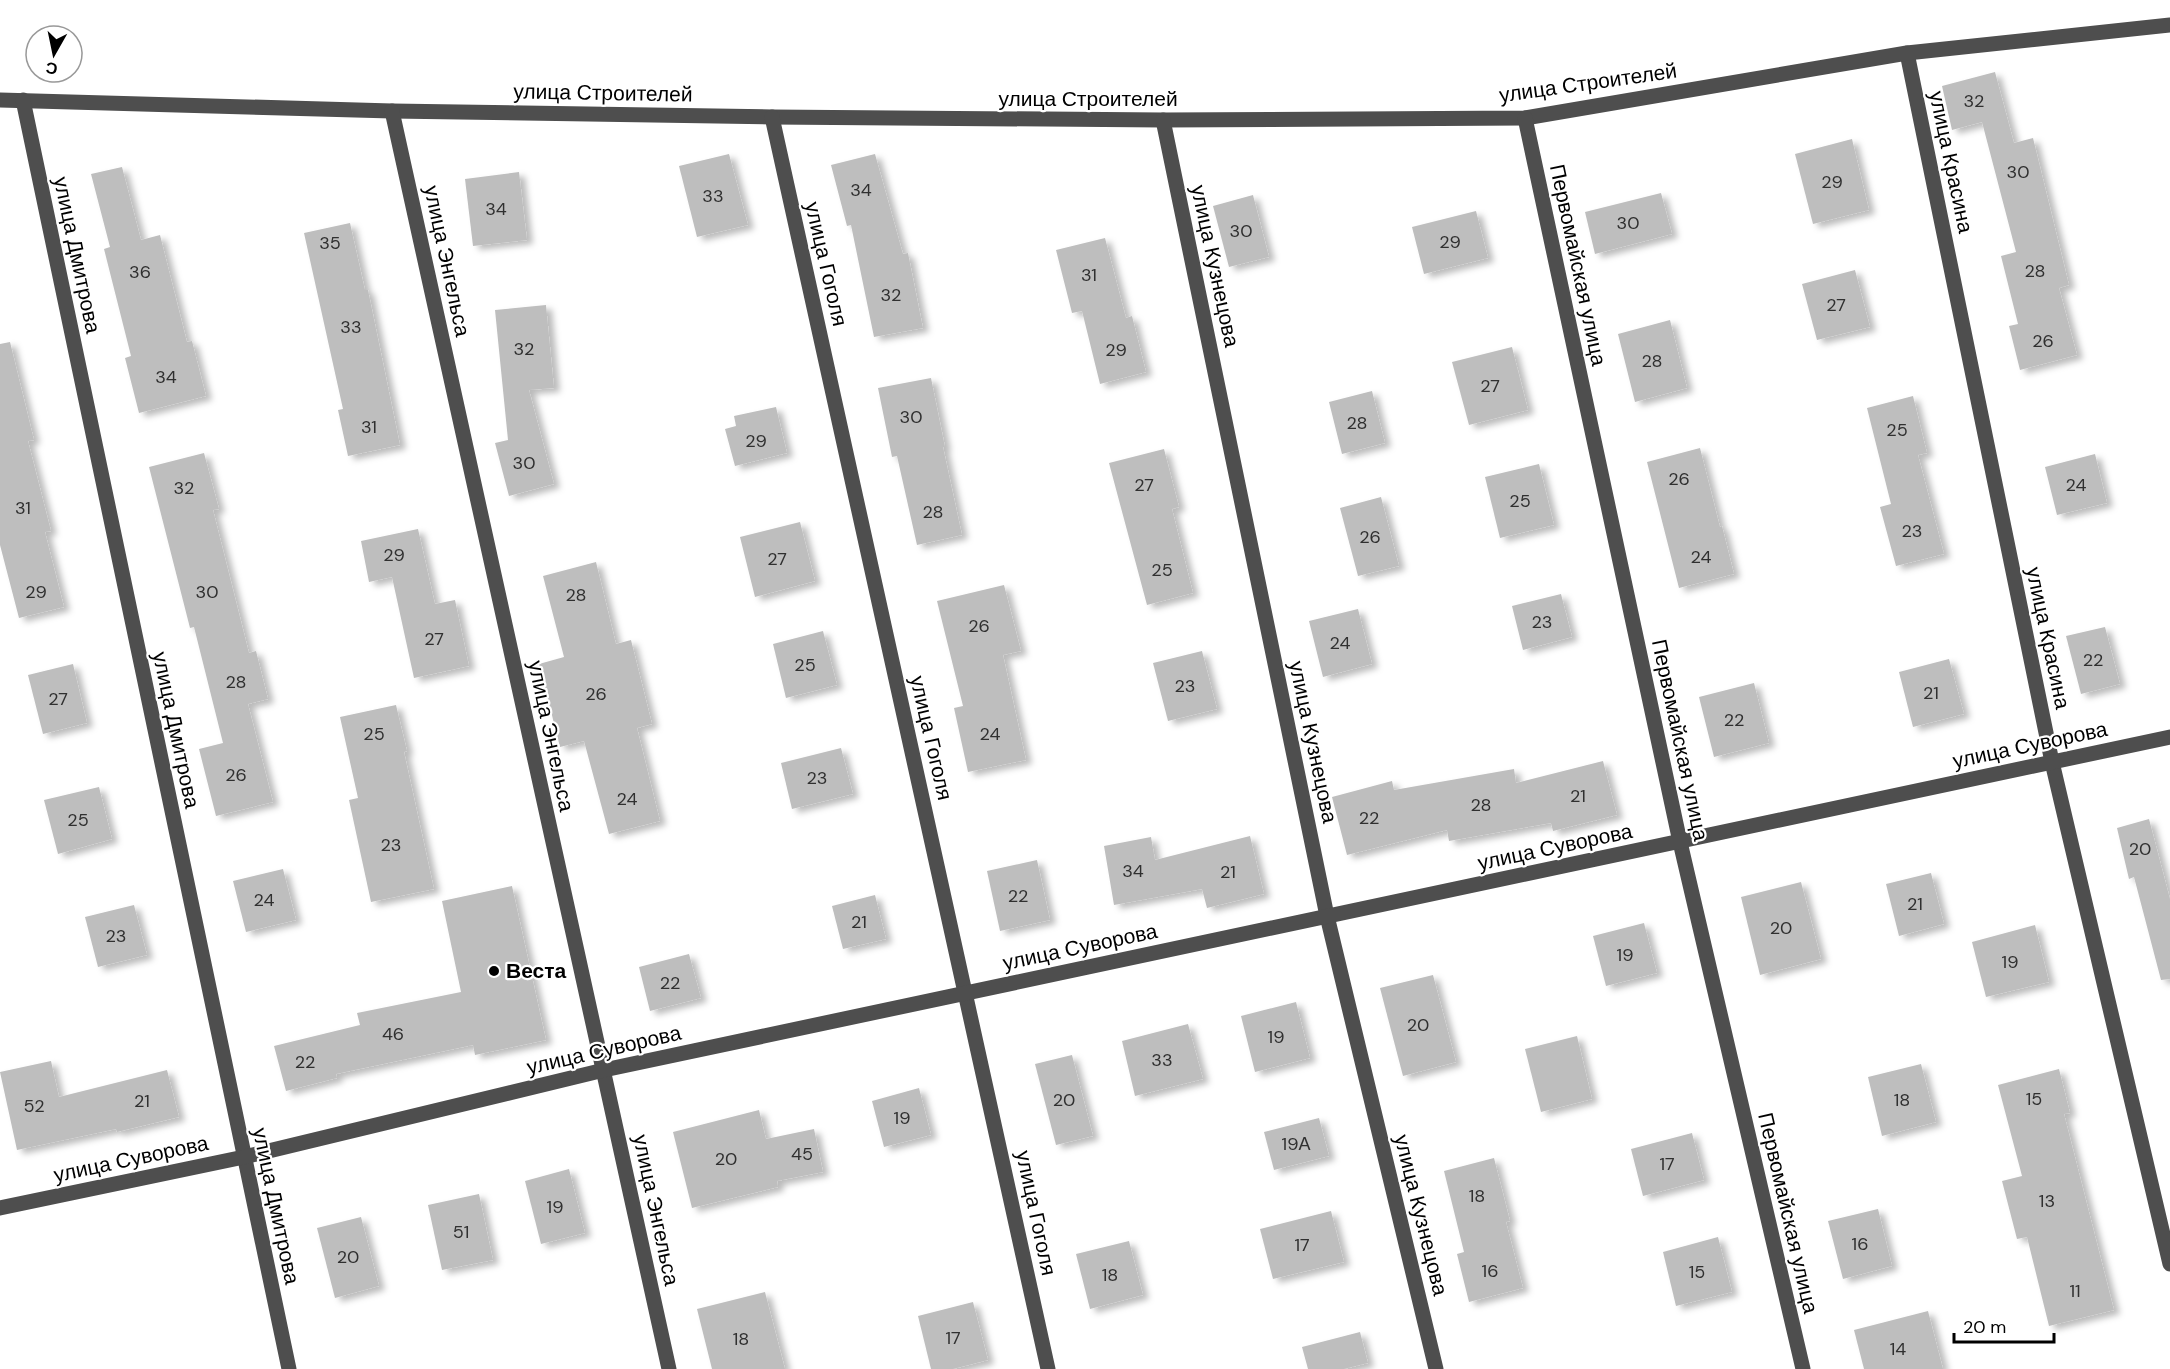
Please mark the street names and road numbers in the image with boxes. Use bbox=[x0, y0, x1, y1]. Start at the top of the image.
street label: улица Строителей bbox=[1497, 57, 1679, 109]
street label: улица Строителей bbox=[513, 77, 693, 109]
street label: улица Строителей bbox=[998, 85, 1178, 113]
street label: улица Красина bbox=[1922, 88, 1980, 236]
street label: Первомайская улица bbox=[1543, 162, 1613, 369]
street label: улица Дмитрова bbox=[47, 174, 107, 336]
street label: улица Кузнецова bbox=[1184, 182, 1246, 350]
street label: улица Энгельса bbox=[417, 183, 477, 339]
street label: улица Гоголя bbox=[798, 199, 854, 329]
street label: улица Красина bbox=[2019, 564, 2077, 712]
street label: Первомайская улица bbox=[1645, 637, 1715, 844]
street label: улица Дмитрова bbox=[146, 649, 206, 811]
street label: улица Энгельса bbox=[521, 658, 581, 814]
street label: улица Кузнецова bbox=[1282, 658, 1344, 826]
street label: улица Гоголя bbox=[903, 673, 959, 803]
street label: улица Суворова bbox=[1950, 715, 2110, 775]
street label: улица Суворова bbox=[1475, 817, 1635, 877]
street label: улица Суворова bbox=[1000, 917, 1160, 977]
street label: улица Суворова bbox=[524, 1019, 684, 1081]
street label: Первомайская улица bbox=[1751, 1110, 1825, 1317]
street label: улица Дмитрова bbox=[246, 1125, 306, 1287]
street label: улица Суворова bbox=[51, 1129, 211, 1189]
street label: улица Энгельса bbox=[626, 1132, 686, 1288]
street label: улица Кузнецова bbox=[1387, 1132, 1455, 1299]
street label: улица Гоголя bbox=[1009, 1148, 1063, 1278]

